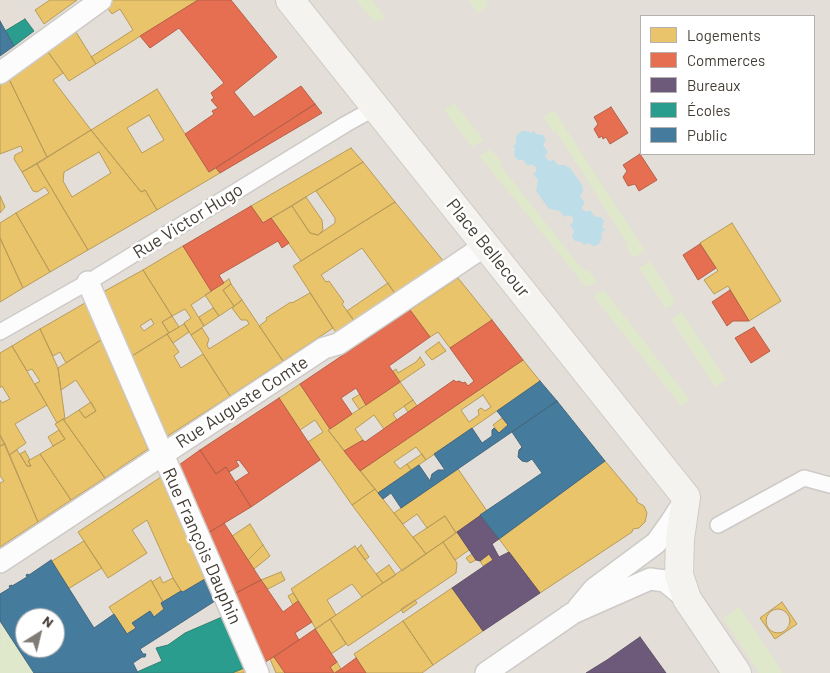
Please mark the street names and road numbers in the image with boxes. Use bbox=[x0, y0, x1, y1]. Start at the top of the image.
street label: Rue Victor Hugo bbox=[129, 179, 247, 263]
street label: Place Bellecour bbox=[442, 194, 534, 302]
street label: Rue Auguste Comte bbox=[172, 351, 312, 453]
street label: Rue François Dauphin bbox=[158, 464, 246, 628]

